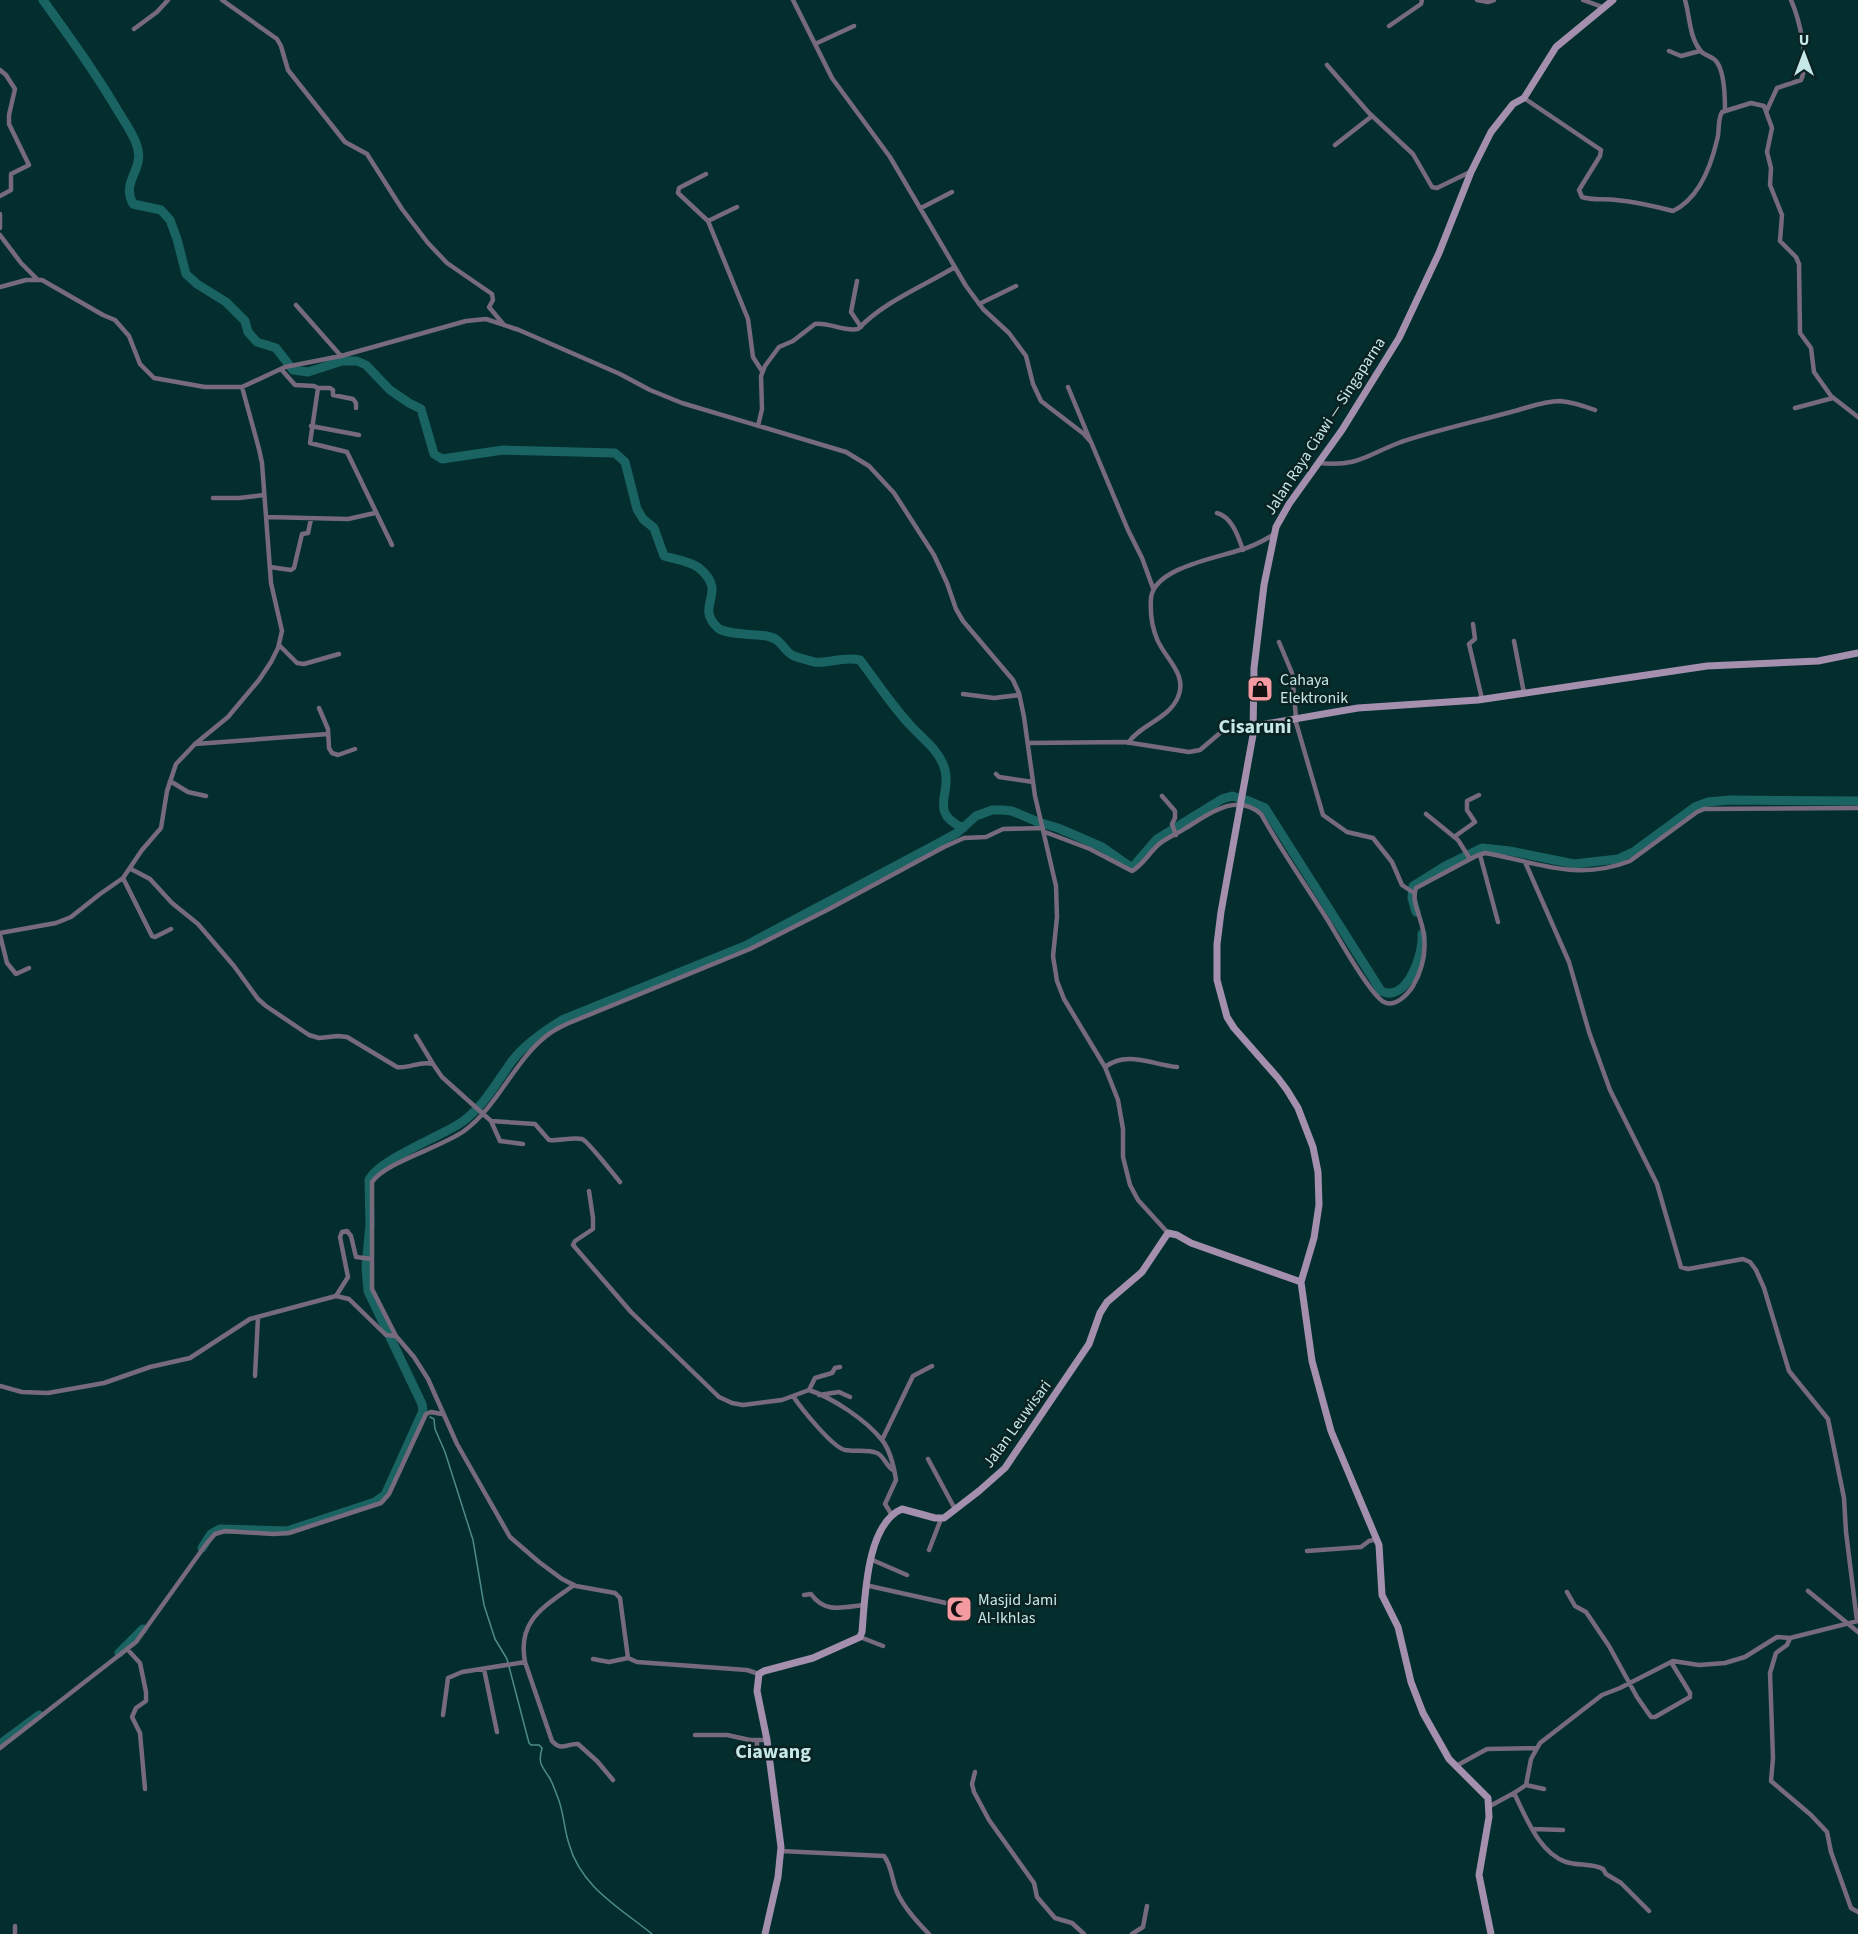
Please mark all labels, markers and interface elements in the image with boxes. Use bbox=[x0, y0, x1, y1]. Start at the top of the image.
north arrow bbox=[1774, 24, 1834, 84]
text: U bbox=[1799, 29, 1809, 51]
street label: Jalan Raya Ciawi — Singaparna bbox=[1259, 333, 1391, 519]
place label: Cahaya Elektronik bbox=[1280, 669, 1348, 709]
shop icon: Cahaya Elektronik bbox=[1245, 674, 1275, 704]
district label: Cisaruni bbox=[1219, 713, 1291, 741]
street label: Jalan Leuwisari bbox=[978, 1376, 1056, 1472]
place label: Masjid Jami Al-Ikhlas bbox=[978, 1589, 1057, 1629]
mosque icon: Masjid Jami Al-Ikhlas bbox=[944, 1594, 974, 1624]
district label: Ciawang bbox=[735, 1738, 811, 1766]

